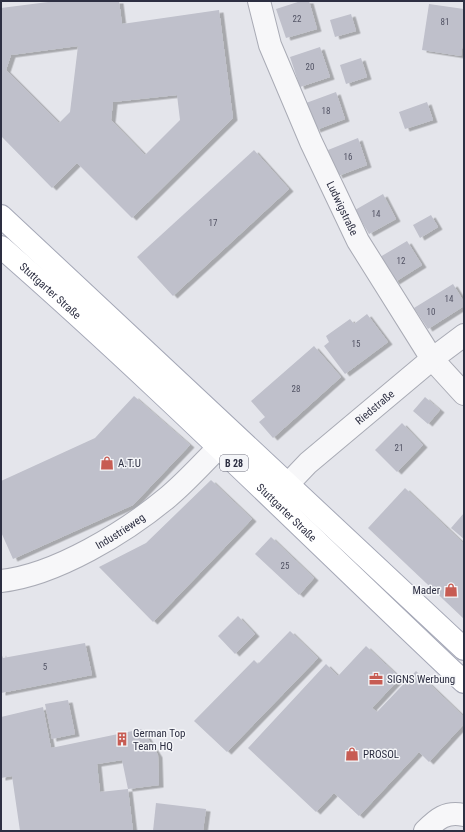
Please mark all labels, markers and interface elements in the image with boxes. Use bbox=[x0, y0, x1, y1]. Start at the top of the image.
house number: 22 bbox=[293, 14, 302, 24]
house number: 81 bbox=[441, 17, 449, 27]
house number: 20 bbox=[306, 62, 314, 72]
house number: 18 bbox=[322, 106, 330, 116]
house number: 16 bbox=[344, 152, 352, 162]
street label: Ludwigstraße bbox=[324, 179, 360, 238]
house number: 14 bbox=[372, 209, 381, 219]
house number: 17 bbox=[209, 218, 218, 228]
house number: 12 bbox=[397, 256, 406, 266]
street label: Stuttgarter Straße bbox=[17, 260, 83, 322]
house number: 14 bbox=[445, 294, 454, 304]
house number: 10 bbox=[427, 307, 435, 317]
house number: 15 bbox=[352, 339, 361, 349]
house number: 28 bbox=[292, 384, 300, 394]
street label: Riedstraße bbox=[353, 388, 397, 427]
house number: 21 bbox=[395, 443, 403, 453]
shop icon: A.T.U bbox=[99, 455, 115, 471]
road number: B 28 bbox=[220, 455, 248, 471]
place label: A.T.U bbox=[118, 457, 141, 470]
street label: Stuttgarter Straße bbox=[254, 481, 319, 544]
street label: Industrieweg bbox=[93, 511, 148, 552]
house number: 25 bbox=[281, 561, 290, 571]
shop icon: Mader bbox=[443, 582, 459, 598]
place label: Mader bbox=[412, 584, 441, 597]
house number: 5 bbox=[43, 662, 48, 672]
office icon: SIGNS Werbung bbox=[368, 671, 384, 687]
place label: SIGNS Werbung bbox=[387, 673, 455, 686]
place label: German Top Team HQ bbox=[133, 727, 185, 753]
building icon: German Top Team HQ bbox=[114, 731, 130, 747]
shop icon: PROSOL bbox=[344, 746, 360, 762]
place label: PROSOL bbox=[363, 748, 399, 761]

